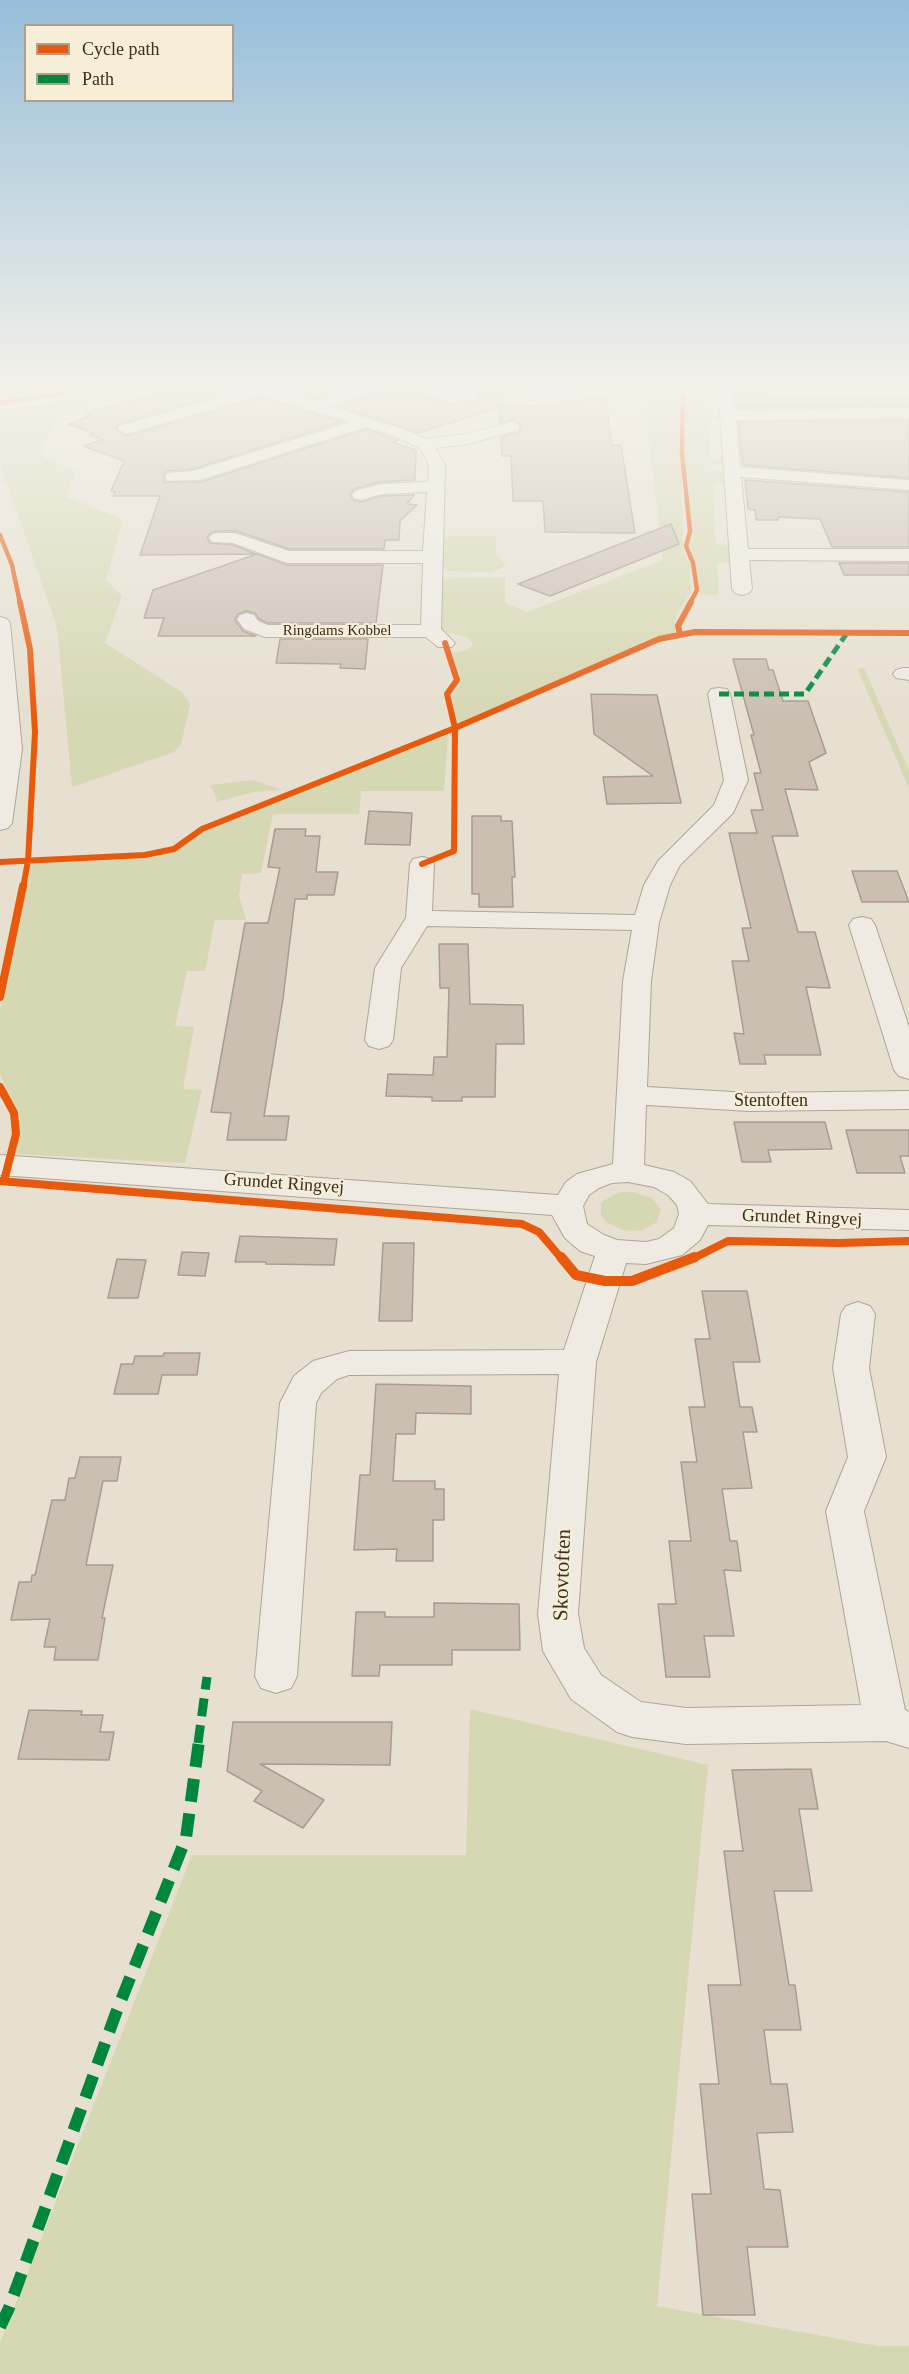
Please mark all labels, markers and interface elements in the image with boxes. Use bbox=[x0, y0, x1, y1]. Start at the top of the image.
legend bbox=[24, 24, 234, 102]
text: Cycle path bbox=[82, 39, 159, 59]
text: Path bbox=[82, 69, 114, 89]
street label: Ringdams Kobbel bbox=[283, 622, 391, 640]
street label: Stentoften bbox=[734, 1090, 808, 1112]
street label: Grundet Ringvej bbox=[223, 1169, 345, 1199]
street label: Grundet Ringvej bbox=[741, 1205, 863, 1231]
street label: Skovtoften bbox=[549, 1529, 577, 1621]

